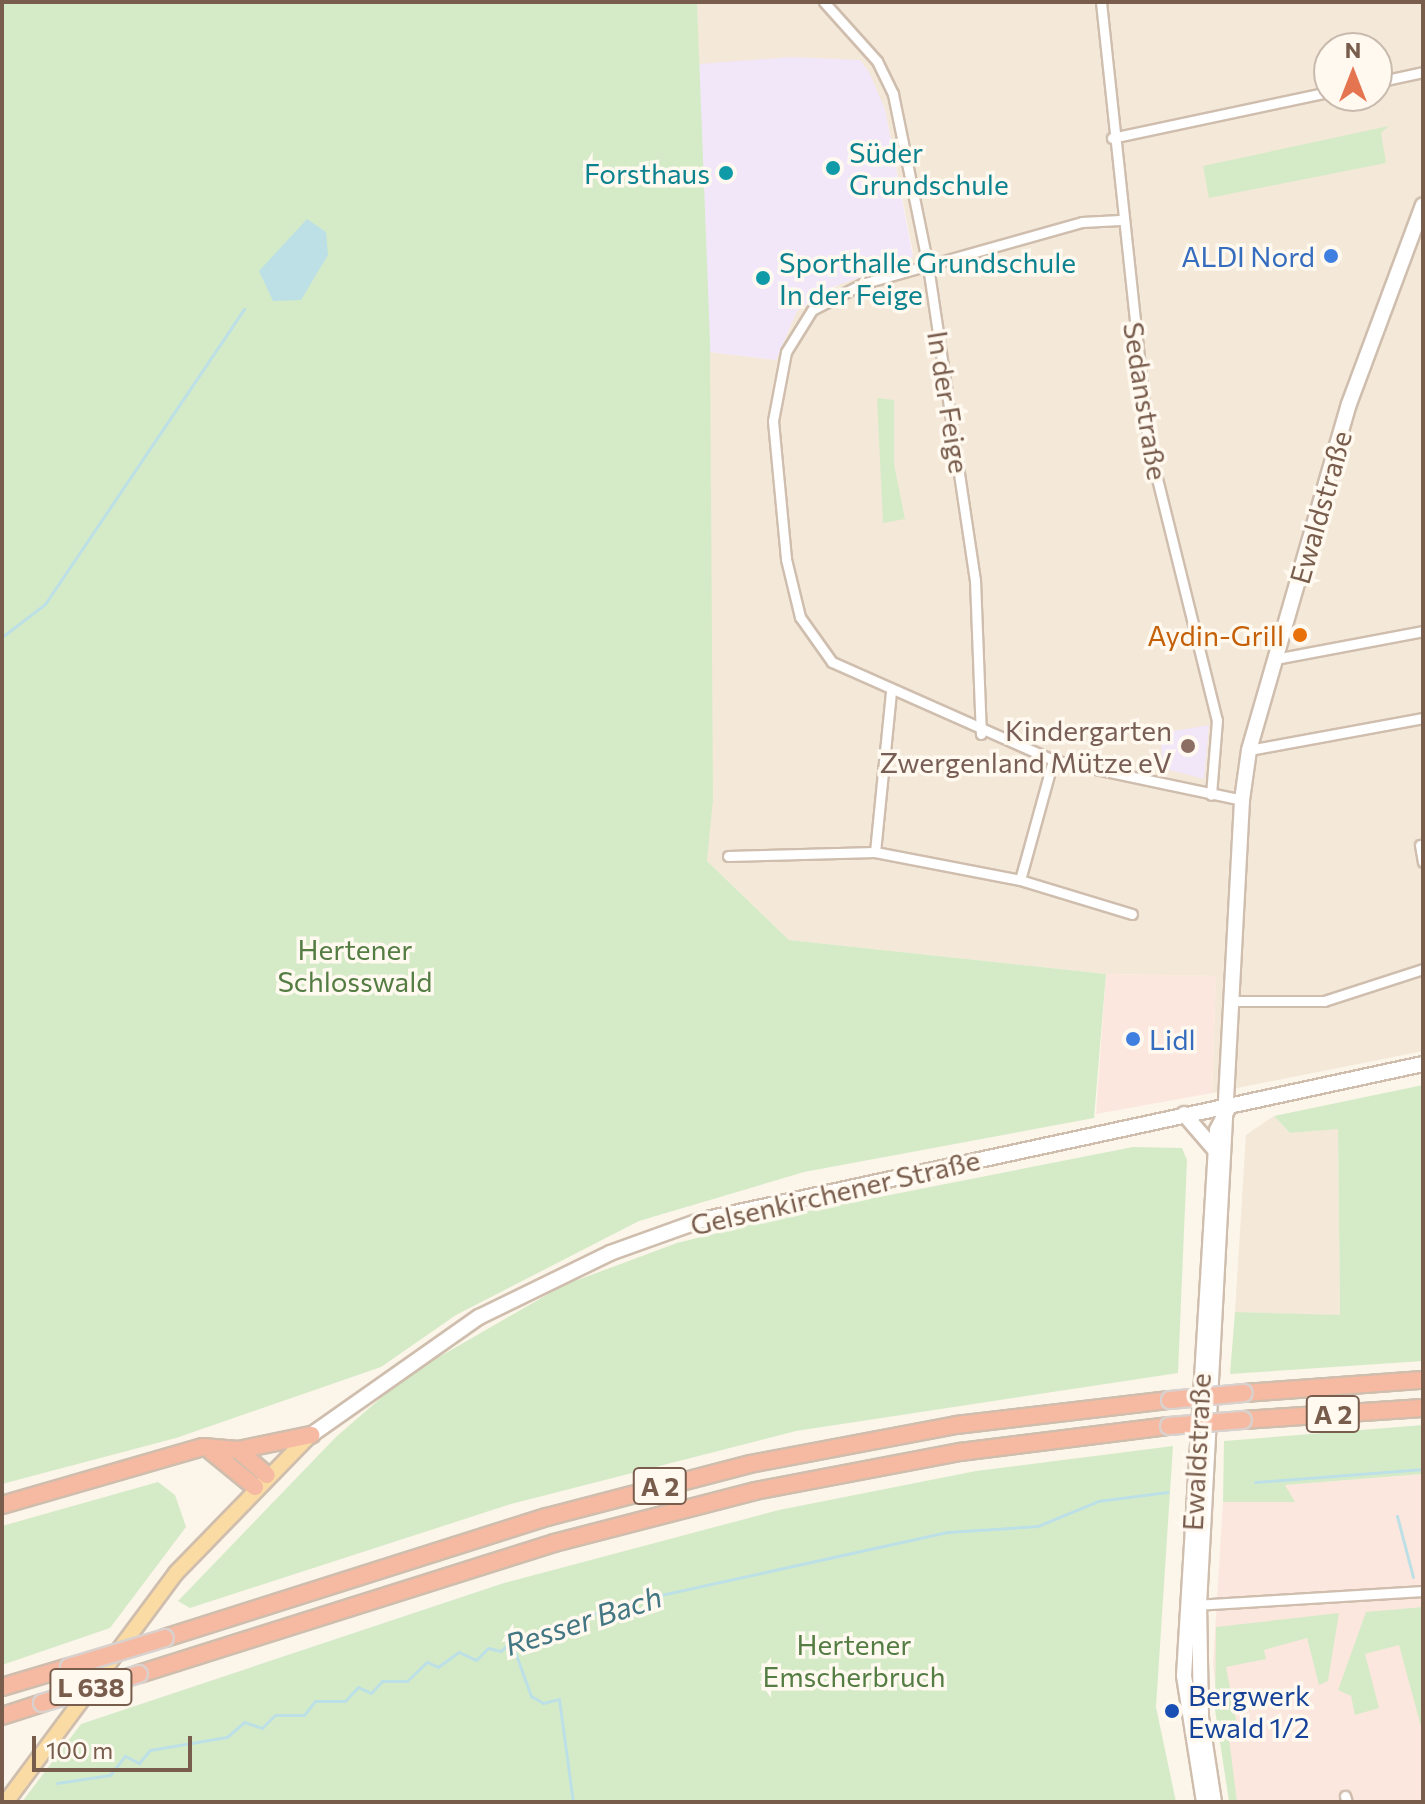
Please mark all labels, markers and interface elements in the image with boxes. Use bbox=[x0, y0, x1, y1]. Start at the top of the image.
north arrow bbox=[1313, 32, 1393, 112]
text: N bbox=[1345, 36, 1361, 63]
place label: Süder Grundschule bbox=[849, 135, 1009, 201]
place label: Forsthaus bbox=[584, 156, 710, 190]
marker: Süder Grundschule bbox=[824, 159, 842, 177]
marker: Forsthaus bbox=[717, 164, 735, 182]
place label: ALDI Nord bbox=[1181, 239, 1315, 273]
place label: Sporthalle Grundschule In der Feige bbox=[779, 245, 1076, 311]
marker: ALDI Nord bbox=[1322, 247, 1340, 265]
marker: Sporthalle Grundschule In der Feige bbox=[754, 269, 772, 287]
street label: Sedanstraße bbox=[1117, 320, 1175, 482]
street label: In der Feige bbox=[921, 328, 977, 476]
street label: Ewaldstraße bbox=[1282, 427, 1358, 587]
place label: Aydin-Grill bbox=[1147, 618, 1284, 652]
marker: Aydin-Grill bbox=[1291, 626, 1309, 644]
place label: Kindergarten Zwergenland Mütze eV bbox=[880, 713, 1172, 779]
marker: Kindergarten Zwergenland Mütze eV bbox=[1179, 737, 1197, 755]
park label: Hertener Schlosswald bbox=[277, 932, 433, 998]
place label: Lidl bbox=[1149, 1022, 1196, 1056]
marker: Lidl bbox=[1124, 1030, 1142, 1048]
street label: Gelsenkirchener Straße bbox=[687, 1142, 983, 1242]
street label: Ewaldstraße bbox=[1175, 1372, 1217, 1532]
road number: A 2 bbox=[1305, 1392, 1361, 1436]
road number: A 2 bbox=[632, 1464, 688, 1508]
water label: Resser Bach bbox=[500, 1578, 666, 1662]
park label: Hertener Emscherbruch bbox=[763, 1627, 945, 1693]
road number: L 638 bbox=[49, 1665, 133, 1709]
place label: Bergwerk Ewald 1/2 bbox=[1188, 1678, 1310, 1744]
marker: Bergwerk Ewald 1/2 bbox=[1163, 1702, 1181, 1720]
scale bar bbox=[36, 1720, 196, 1770]
text: 100 m bbox=[46, 1735, 113, 1764]

